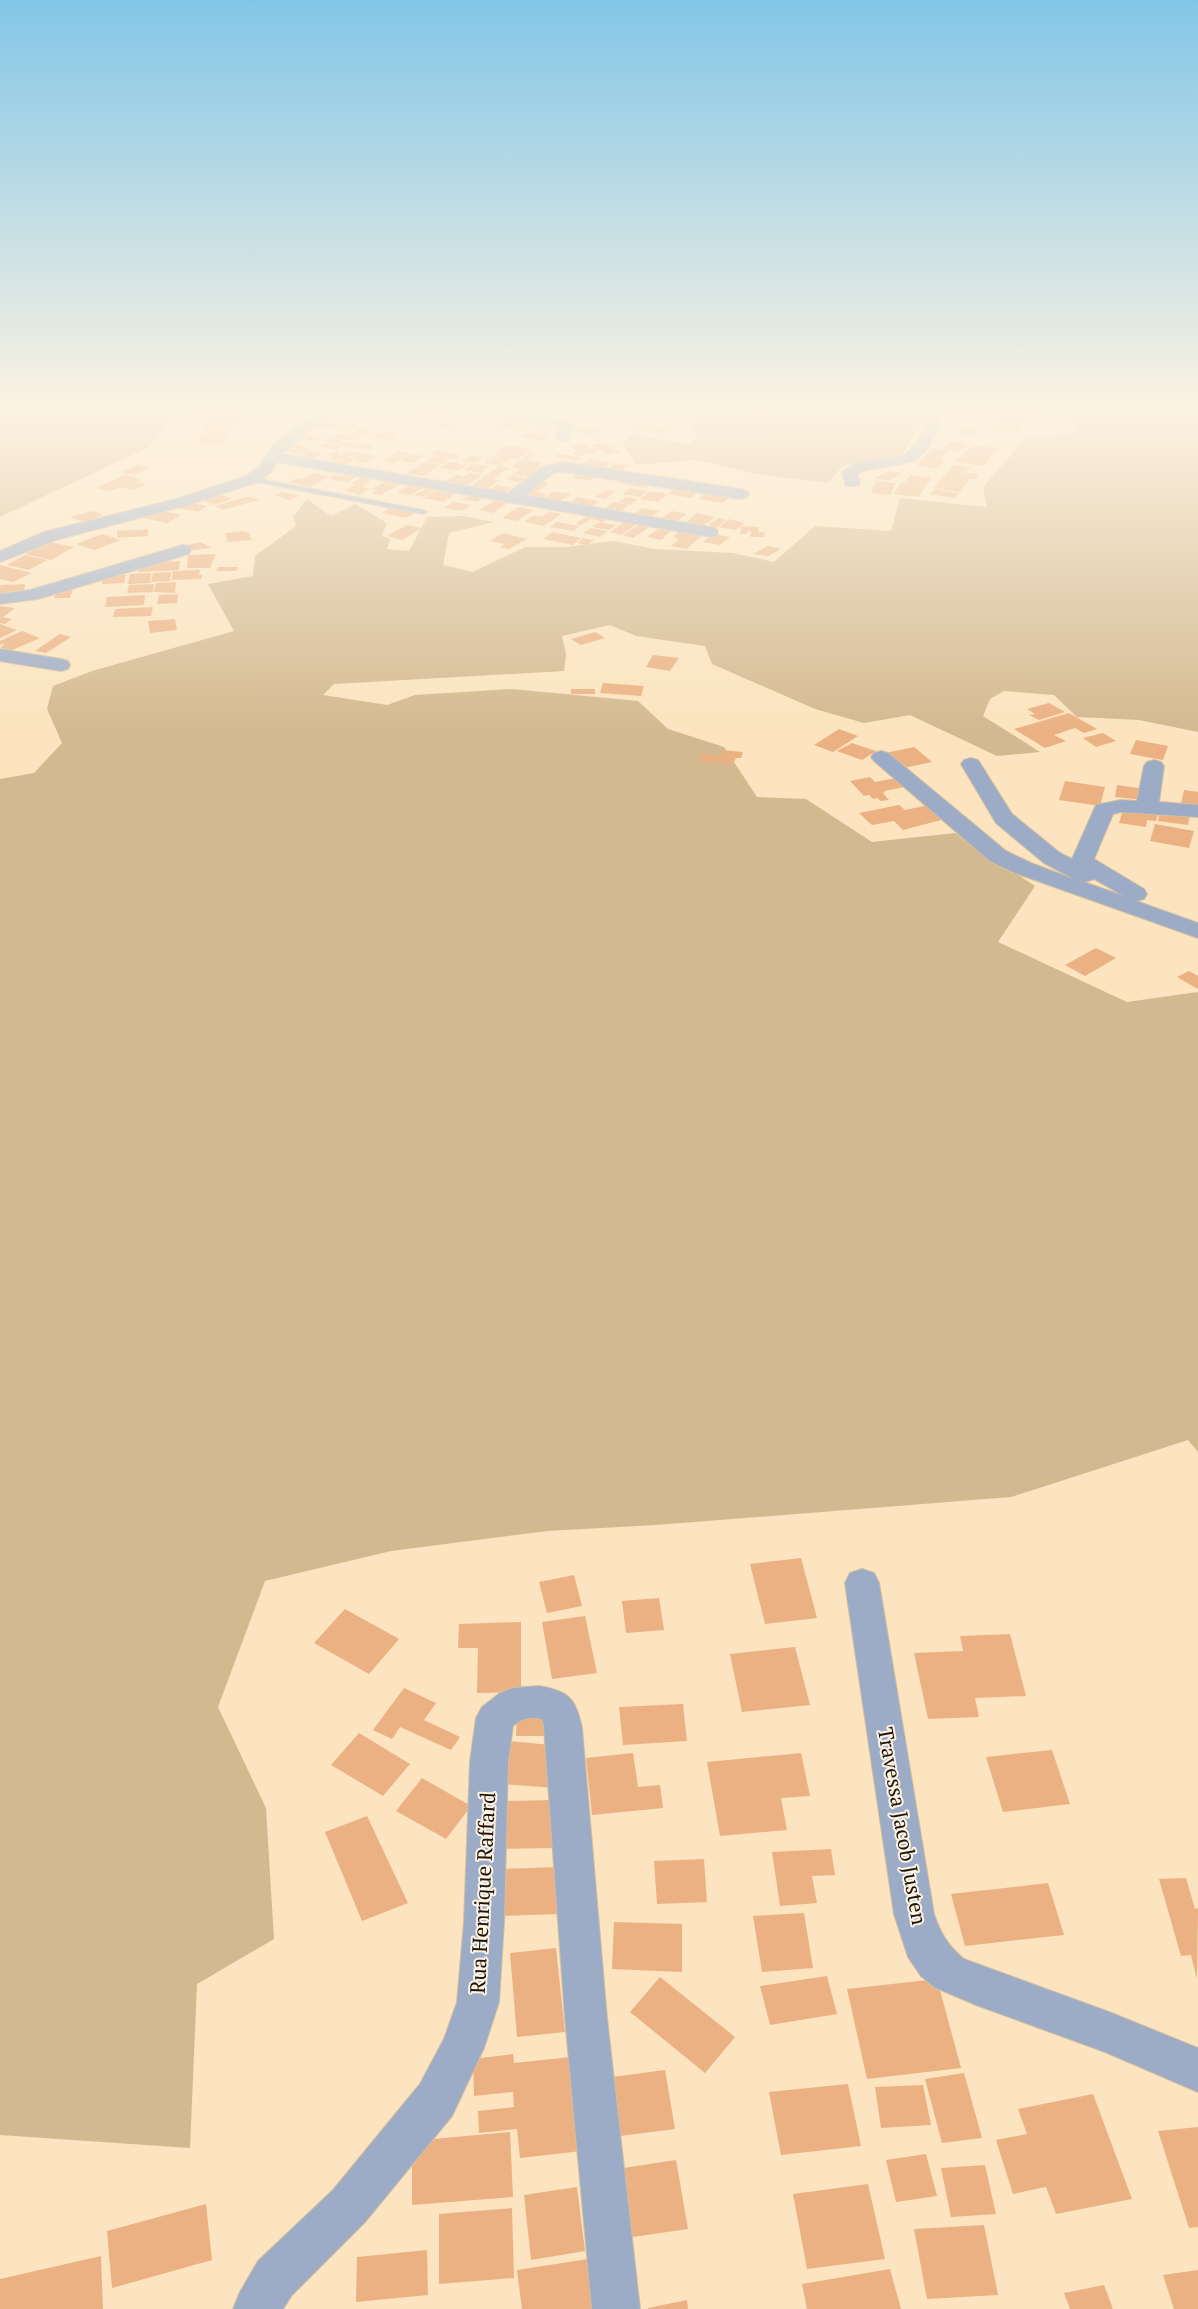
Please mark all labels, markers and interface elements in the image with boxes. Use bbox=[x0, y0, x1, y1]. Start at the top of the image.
street label: Travessa Jacob Justen bbox=[872, 1725, 934, 1927]
street label: Rua Henrique Raffard bbox=[463, 1791, 501, 1994]

